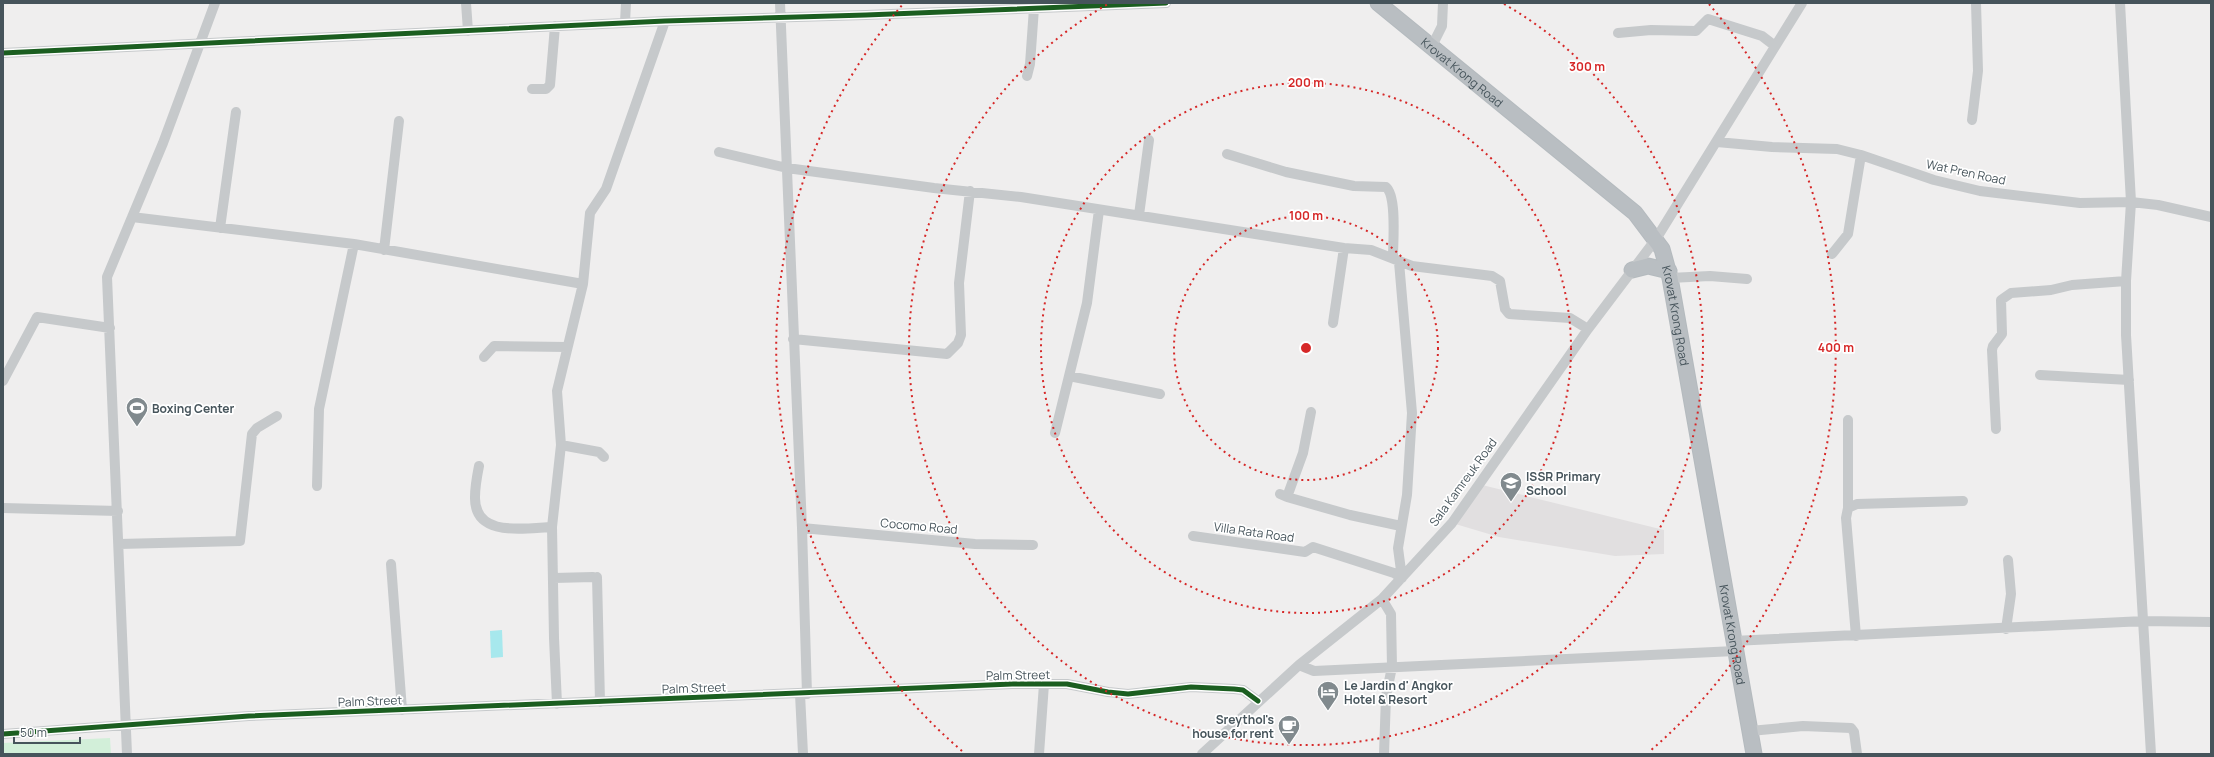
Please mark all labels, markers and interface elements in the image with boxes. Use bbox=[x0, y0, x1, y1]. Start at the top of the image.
street label: Krovat Krong Road bbox=[1418, 33, 1507, 111]
text: 300 m bbox=[1569, 58, 1605, 75]
text: 200 m bbox=[1288, 74, 1324, 91]
street label: Wat Pren Road bbox=[1925, 155, 2007, 189]
text: 100 m bbox=[1289, 207, 1323, 224]
street label: Krovat Krong Road bbox=[1658, 264, 1694, 367]
text: 400 m bbox=[1818, 339, 1854, 356]
centre of rings bbox=[1299, 341, 1313, 355]
sports icon: Boxing Center bbox=[124, 395, 150, 428]
place label: Boxing Center bbox=[152, 400, 235, 417]
street label: Sala Kamreuk Road bbox=[1425, 435, 1501, 529]
place label: ISSR Primary School bbox=[1526, 468, 1601, 499]
school or university icon: ISSR Primary School bbox=[1498, 470, 1524, 503]
street label: Cocomo Road bbox=[880, 514, 958, 538]
street label: Villa Rata Road bbox=[1213, 518, 1295, 546]
street label: Krovat Krong Road bbox=[1716, 583, 1750, 686]
street label: Palm Street bbox=[986, 666, 1050, 684]
place label: Le Jardin d' Angkor Hotel & Resort bbox=[1344, 677, 1453, 708]
street label: Palm Street bbox=[662, 678, 727, 698]
hotel icon: Le Jardin d' Angkor Hotel & Resort bbox=[1315, 679, 1341, 712]
street label: Palm Street bbox=[338, 691, 403, 711]
place label: Sreythol's house for rent bbox=[1192, 711, 1275, 742]
cafe icon: Sreythol's house for rent bbox=[1276, 713, 1302, 746]
scale bar bbox=[14, 719, 80, 745]
text: 50 m bbox=[20, 724, 47, 741]

